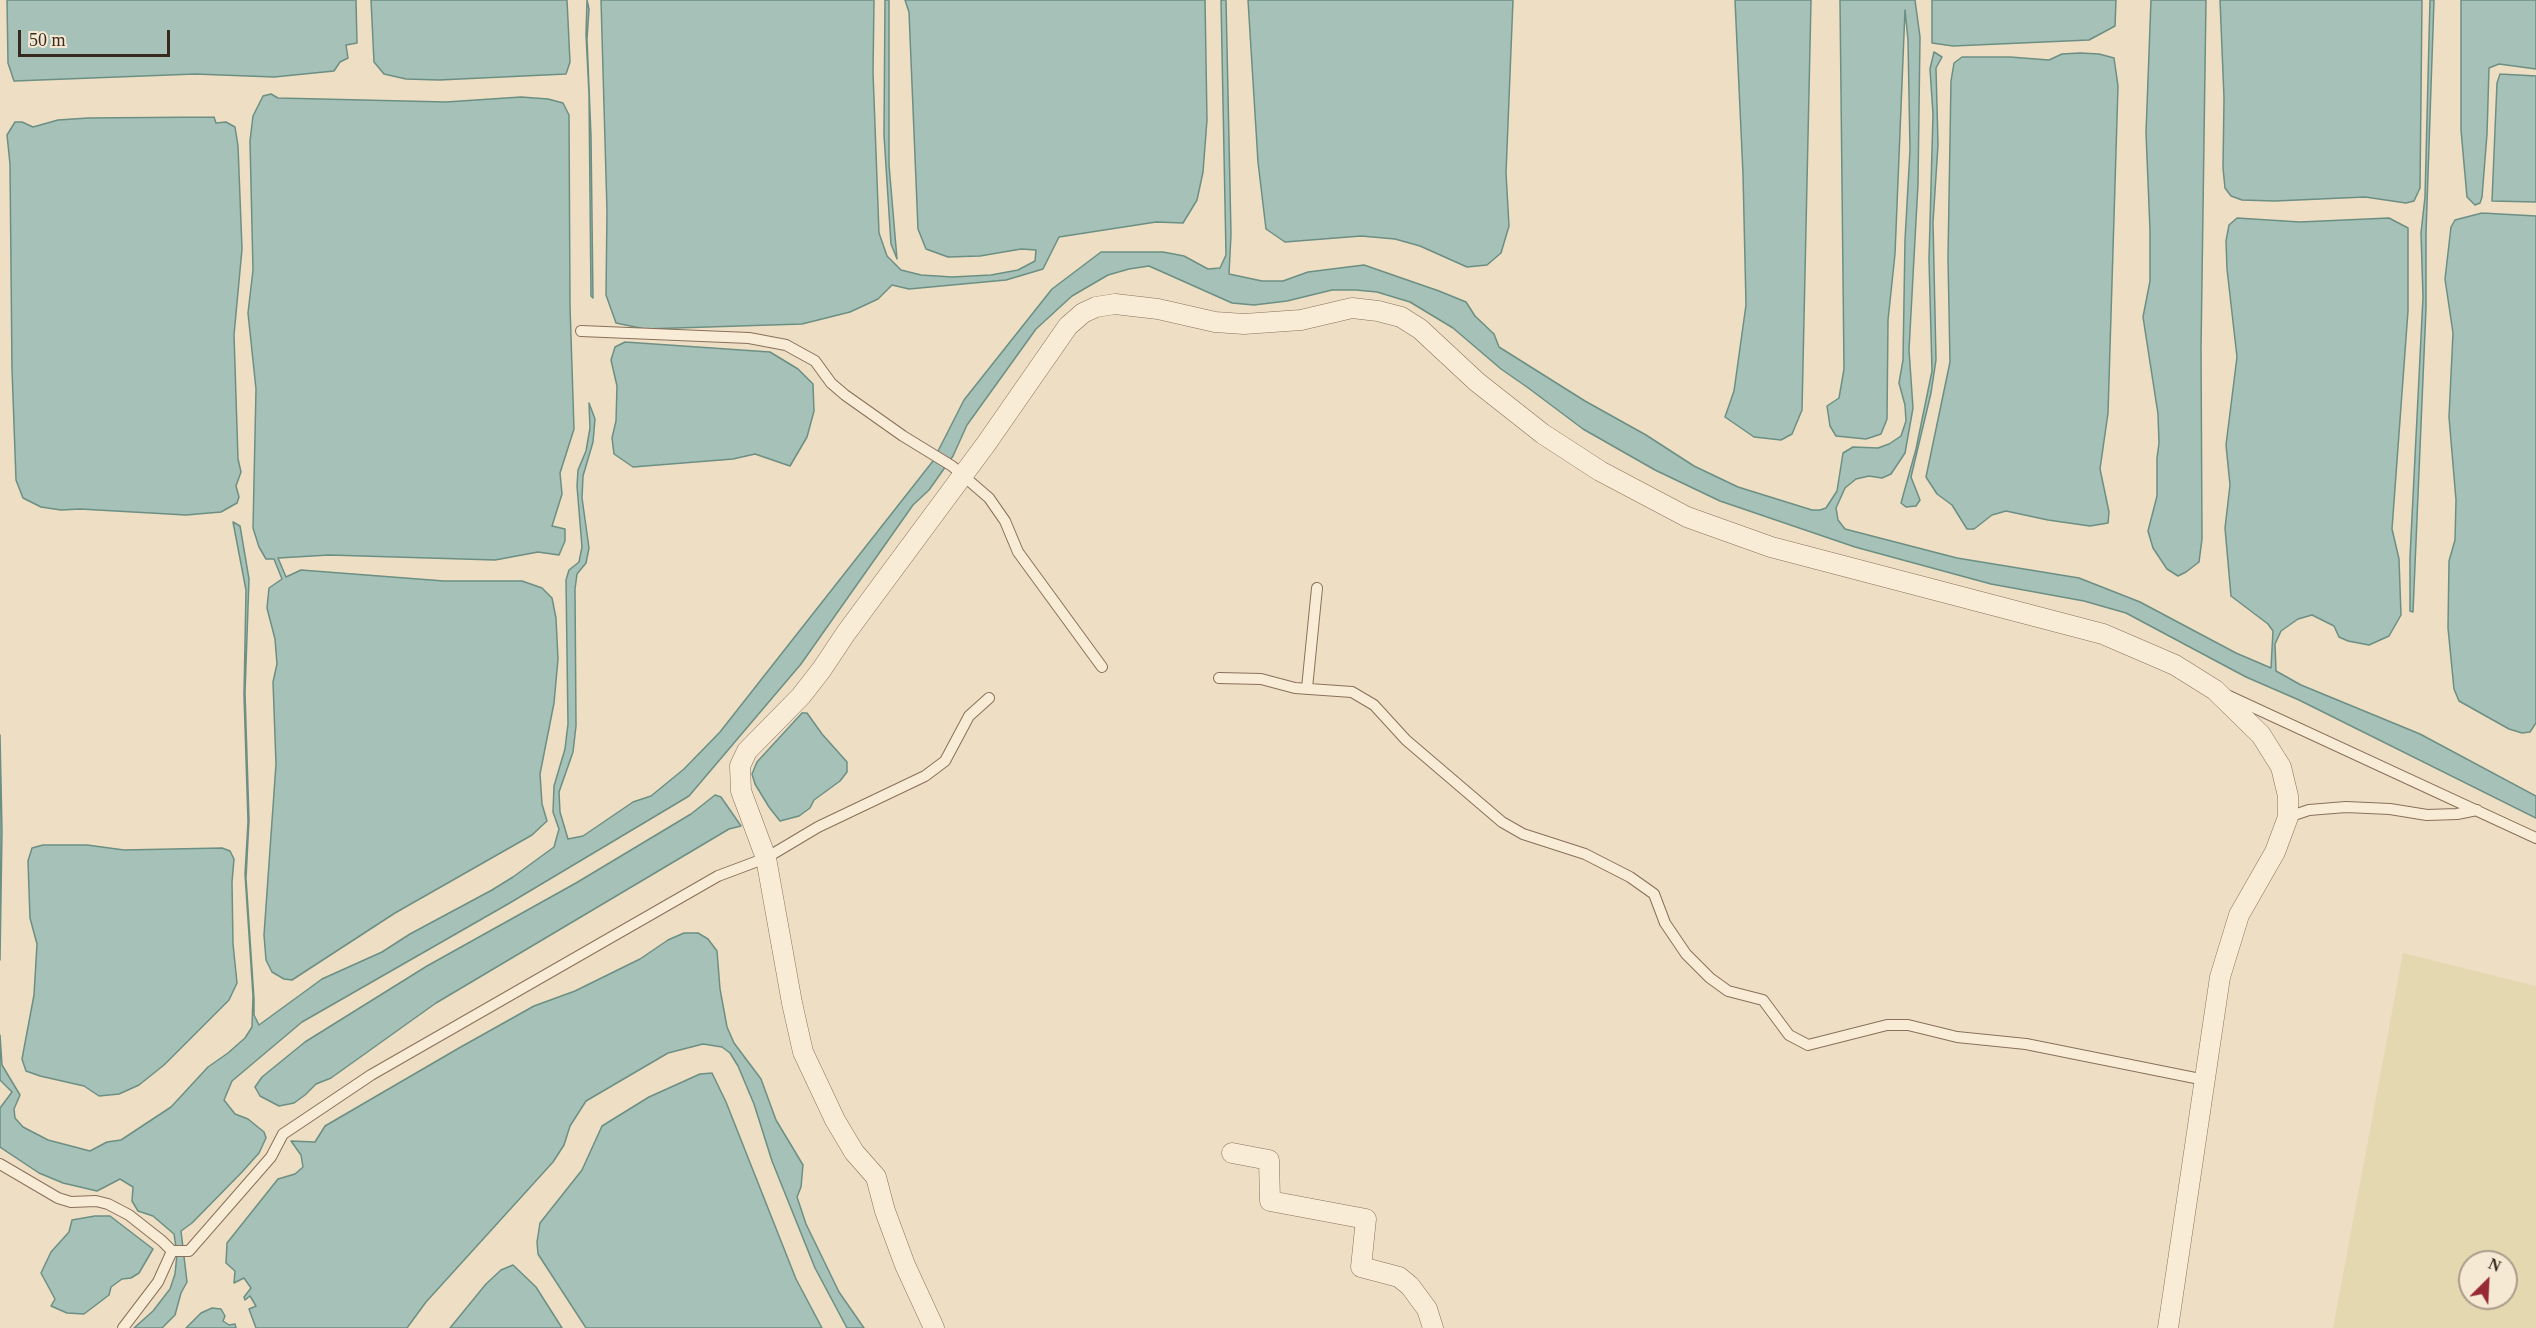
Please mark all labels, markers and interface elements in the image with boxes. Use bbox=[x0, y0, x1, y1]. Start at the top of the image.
scale bar bbox=[21, 18, 172, 56]
text: 50 m bbox=[29, 30, 66, 50]
north arrow bbox=[2458, 1250, 2518, 1310]
text: N bbox=[2486, 1255, 2503, 1275]

